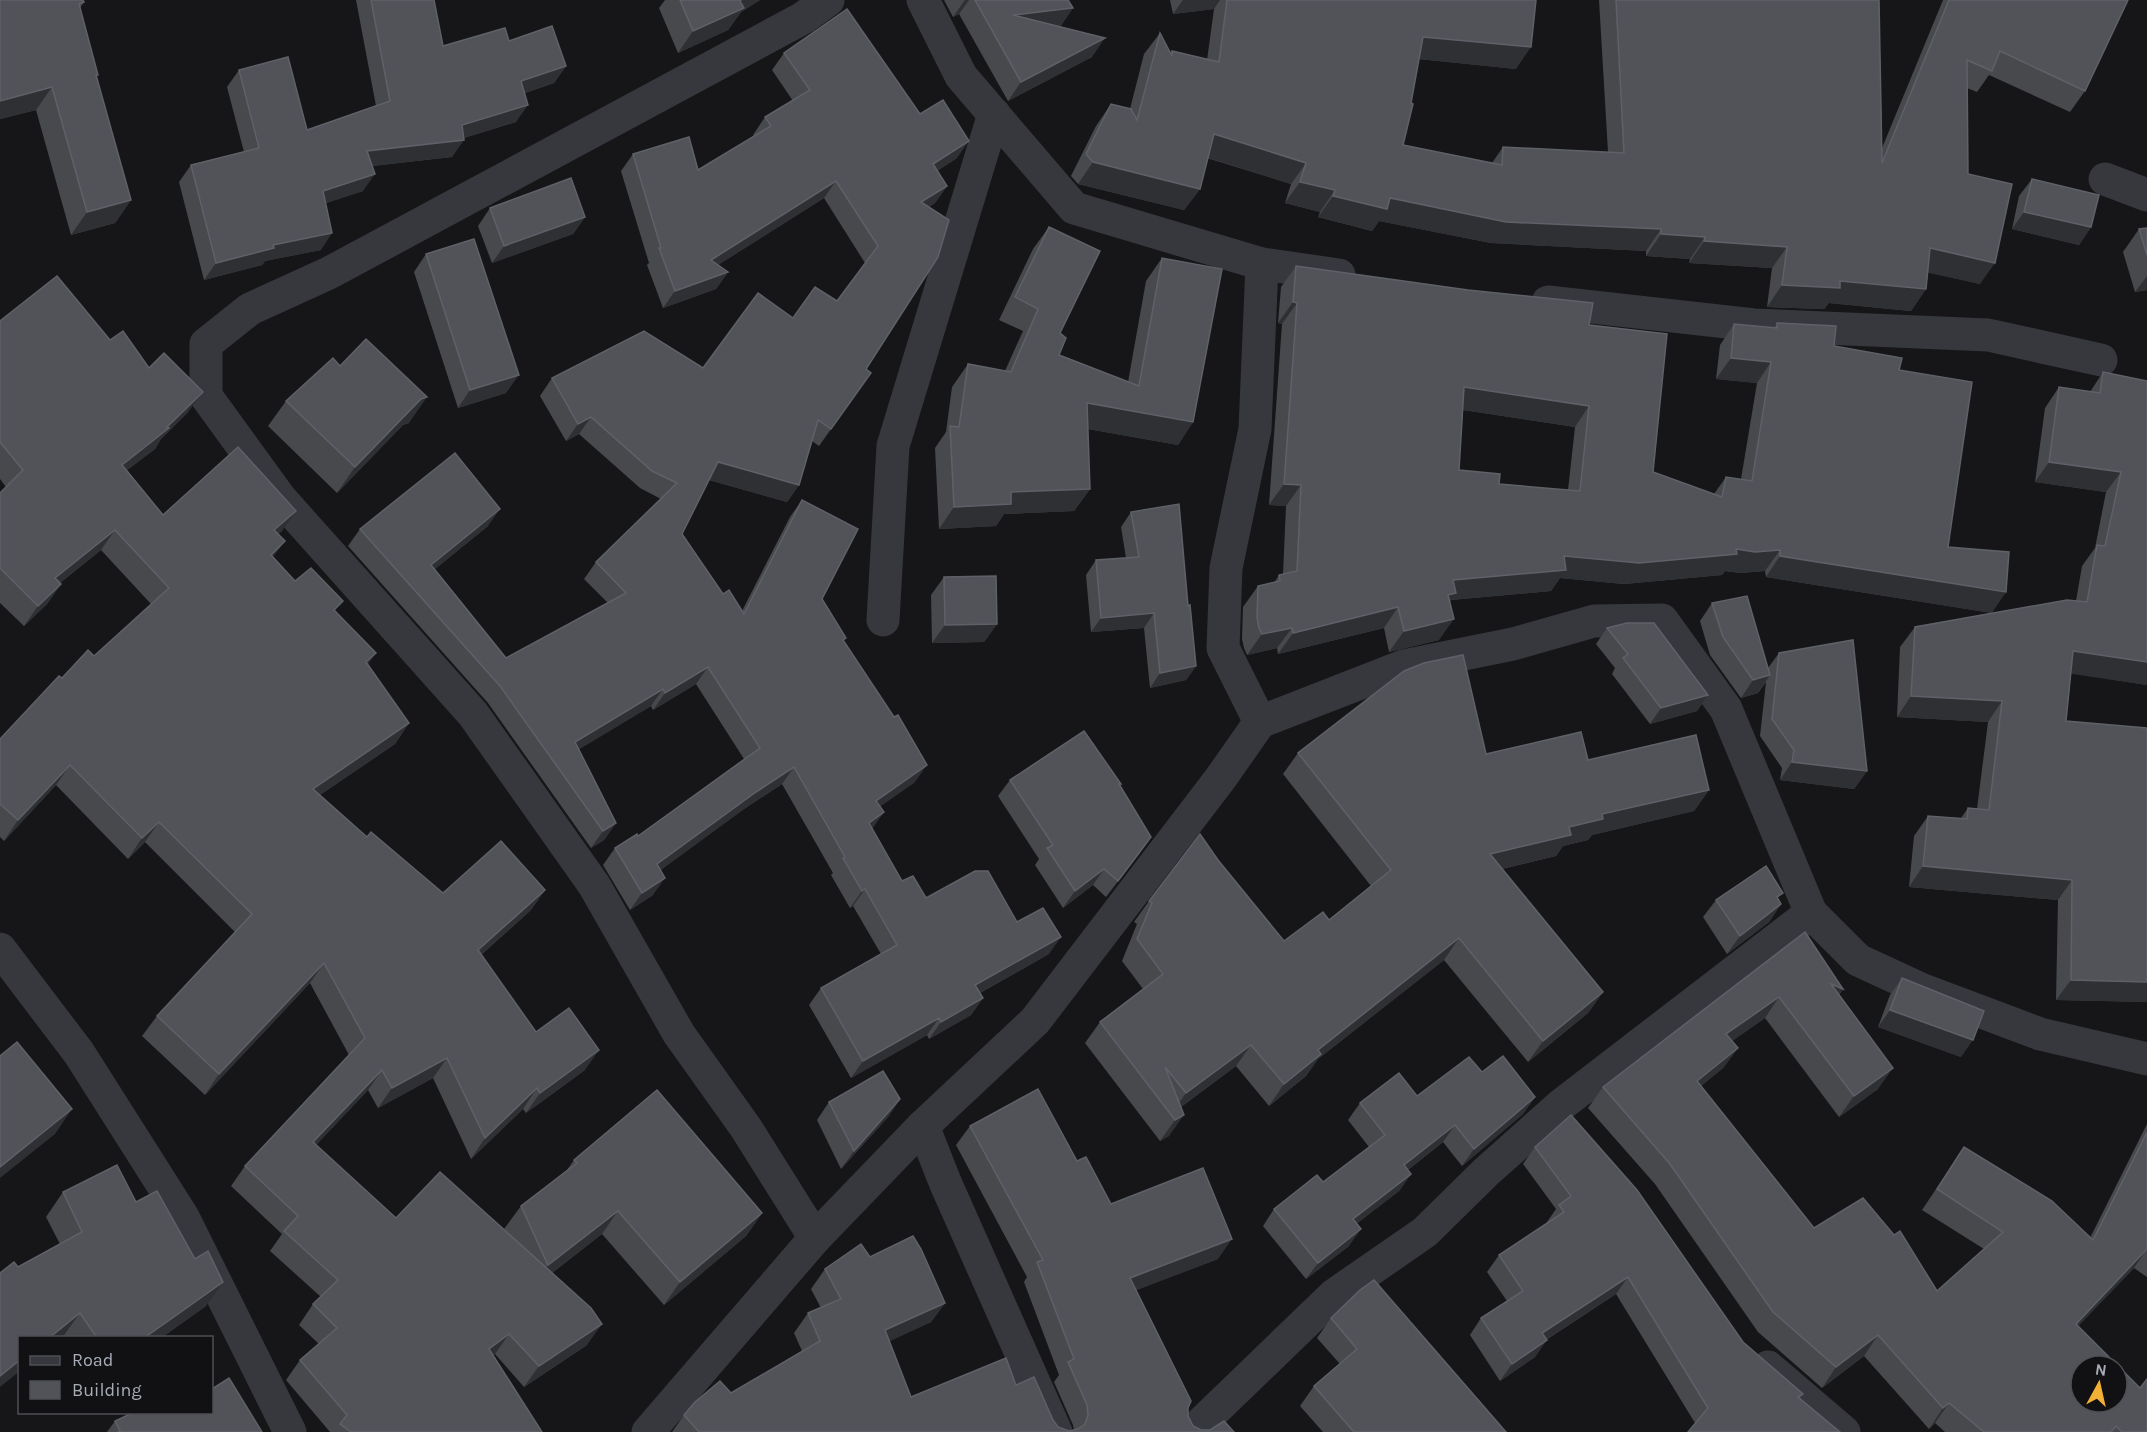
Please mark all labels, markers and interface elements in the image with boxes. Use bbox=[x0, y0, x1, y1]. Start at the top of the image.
legend bbox=[18, 1336, 213, 1414]
text: Road bbox=[72, 1349, 113, 1371]
north arrow bbox=[2069, 1354, 2129, 1414]
text: N bbox=[2094, 1359, 2108, 1380]
text: Building bbox=[72, 1379, 142, 1401]

